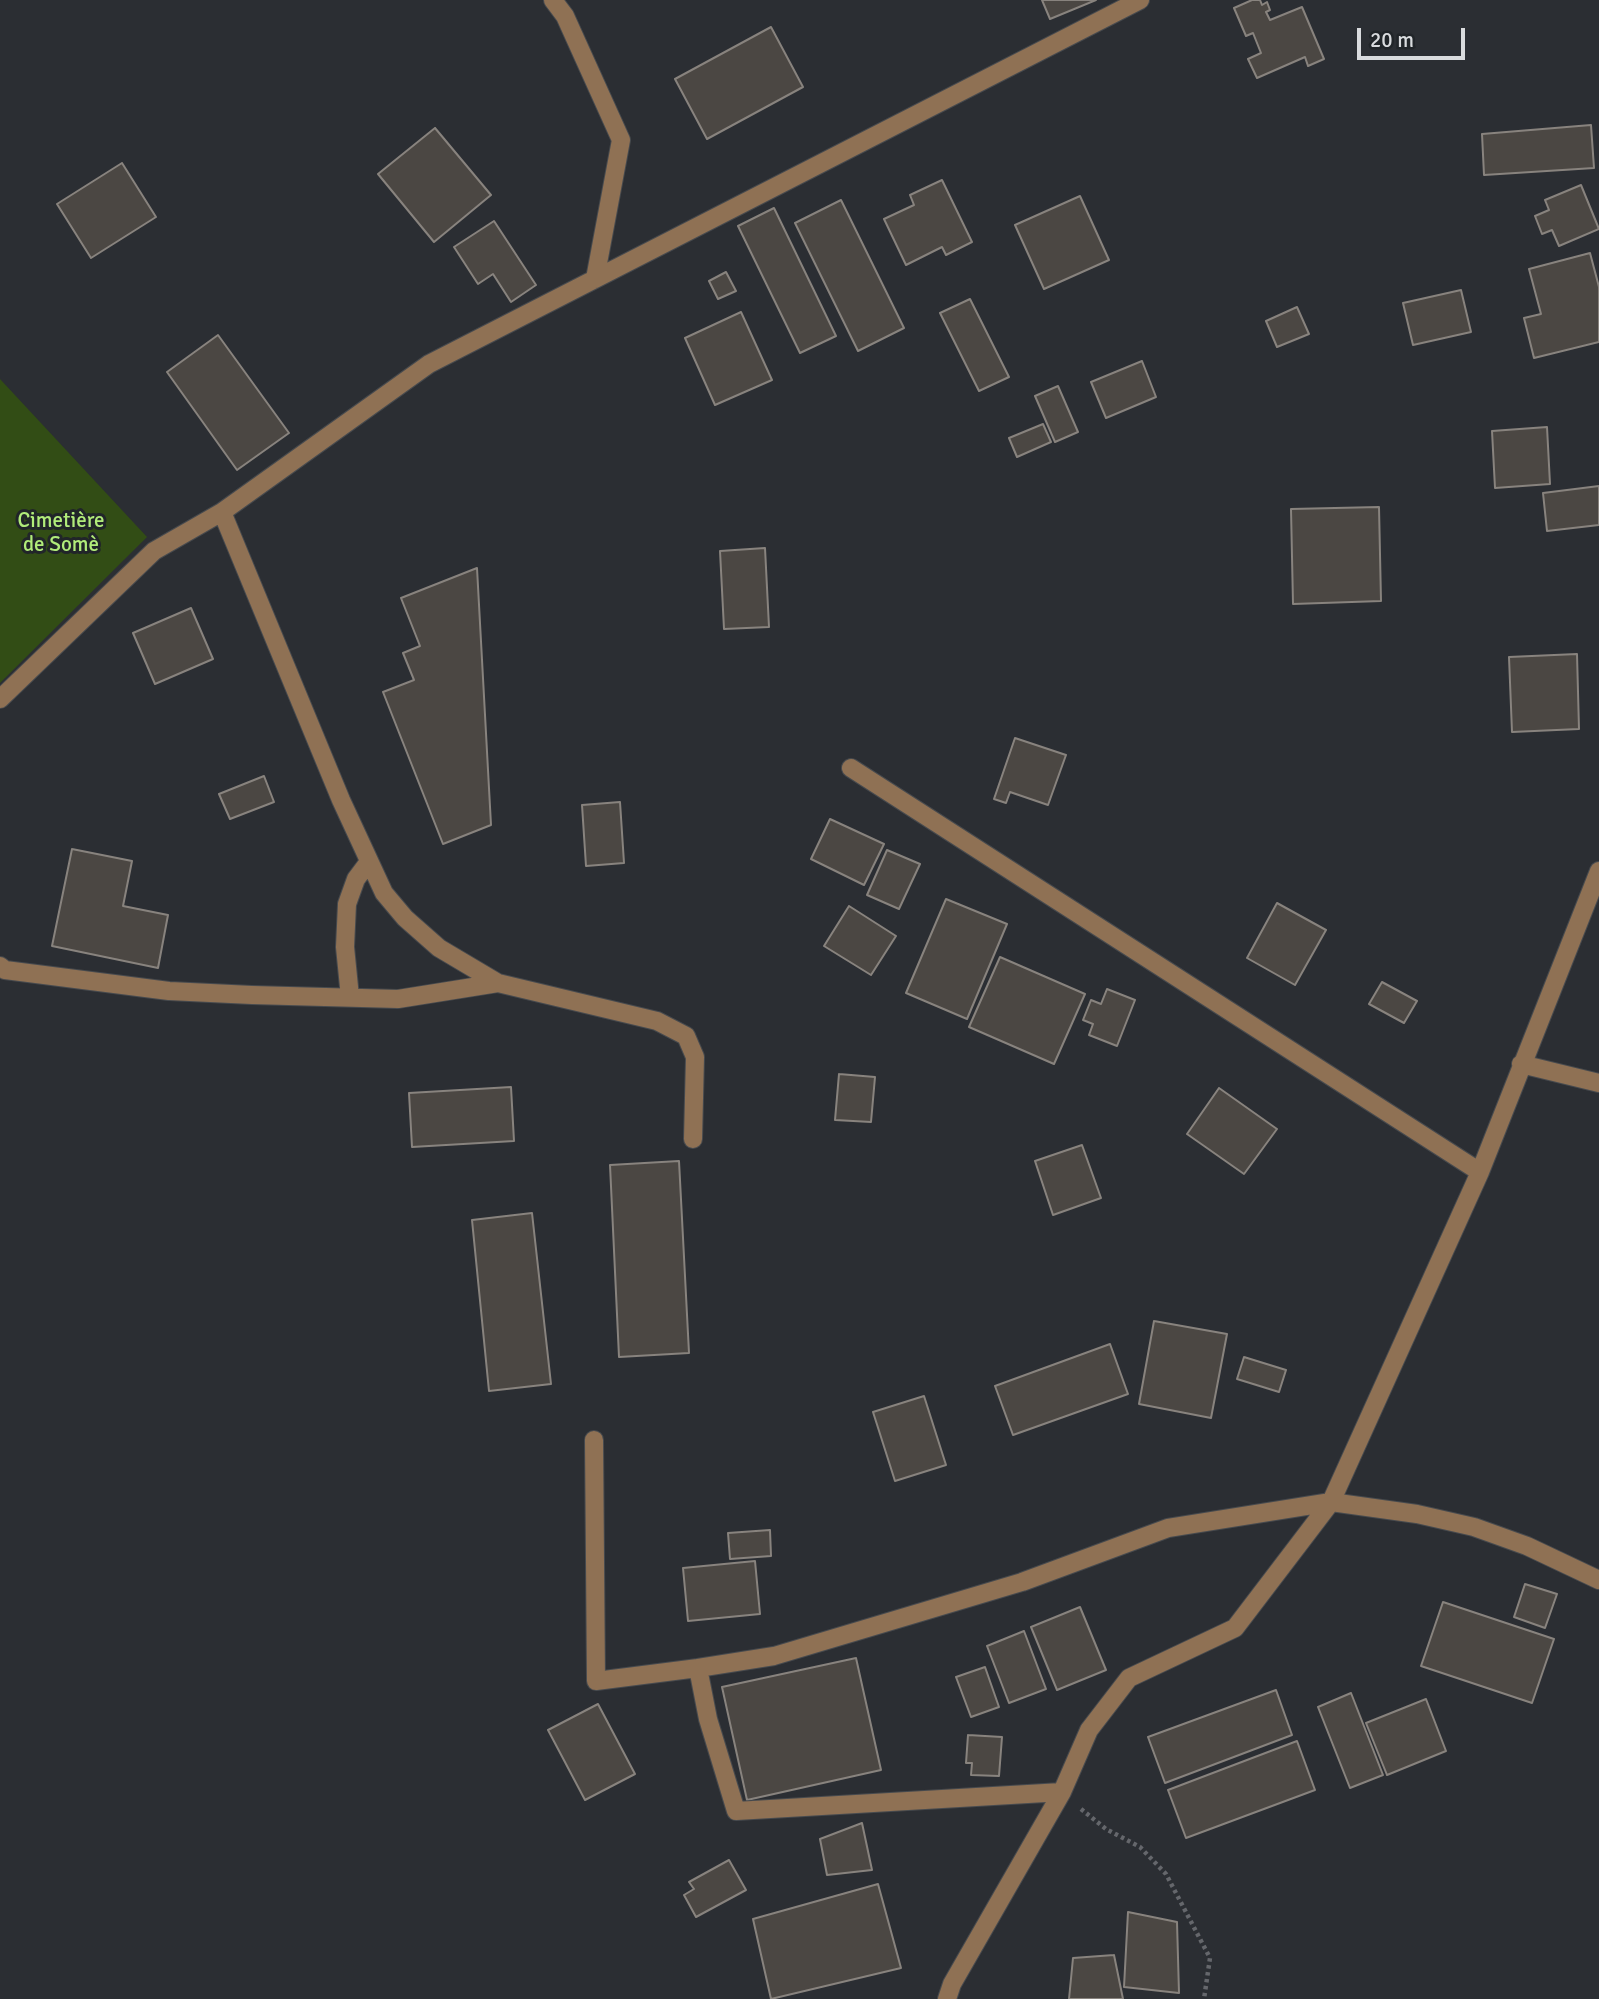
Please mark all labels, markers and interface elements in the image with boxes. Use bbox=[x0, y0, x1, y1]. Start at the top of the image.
scale bar bbox=[1361, 14, 1470, 58]
text: 20 m bbox=[1370, 27, 1414, 53]
park label: Cimetière de Somè bbox=[17, 508, 105, 558]

